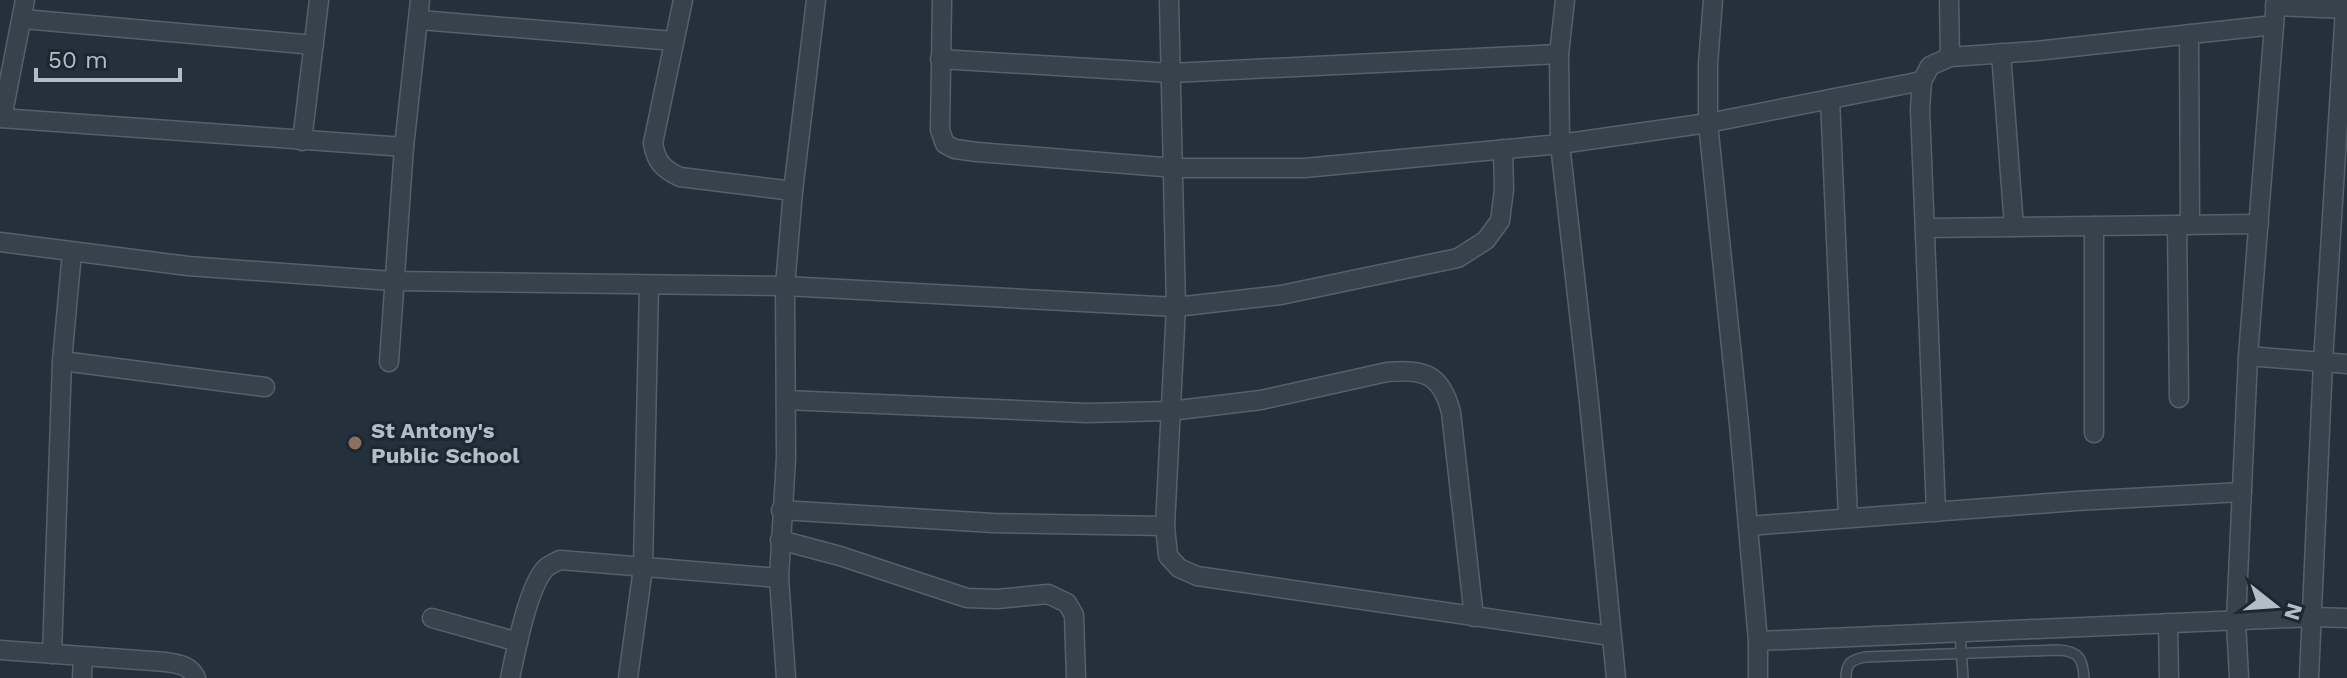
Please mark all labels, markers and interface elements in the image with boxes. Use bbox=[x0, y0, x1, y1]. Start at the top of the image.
scale bar bbox=[36, 32, 180, 82]
text: 50 m bbox=[48, 46, 108, 74]
place label: St Antony's Public School bbox=[371, 418, 520, 468]
marker: St Antony's Public School bbox=[346, 434, 364, 452]
north arrow bbox=[2235, 566, 2315, 646]
text: N bbox=[2279, 600, 2308, 623]

